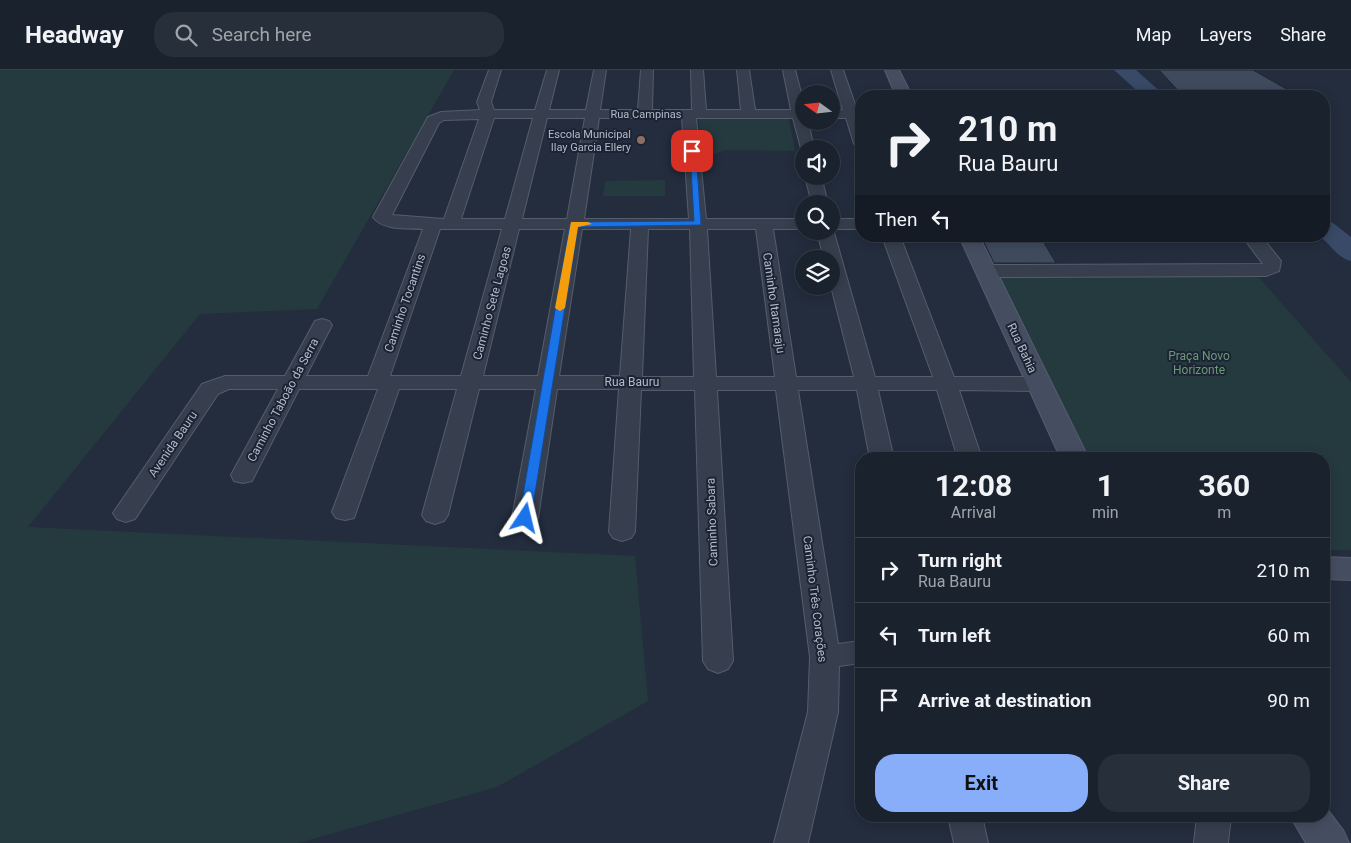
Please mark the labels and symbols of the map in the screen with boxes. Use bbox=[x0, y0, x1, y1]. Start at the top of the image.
north arrow bbox=[795, 85, 840, 130]
street label: Rua Campinas bbox=[611, 108, 682, 121]
place label: Escola Municipal Ilay Garcia Ellery bbox=[548, 128, 632, 154]
pin bbox=[671, 130, 713, 172]
marker: Escola Municipal Ilay Garcia Ellery bbox=[635, 134, 647, 146]
street label: Caminho Sete Lagoas bbox=[470, 245, 514, 361]
street label: Caminho Tocantins bbox=[382, 252, 428, 354]
street label: Caminho Itamaraju bbox=[760, 252, 788, 354]
street label: Rua Bahia bbox=[1004, 321, 1040, 375]
street label: Caminho Taboão da Serra bbox=[244, 336, 322, 464]
park label: Praça Novo Horizonte bbox=[1168, 349, 1230, 377]
street label: Rua Bauru bbox=[605, 375, 659, 389]
street label: Avenida Bauru bbox=[146, 408, 200, 480]
street label: Caminho Sabara bbox=[703, 478, 721, 566]
position arrow bbox=[498, 491, 550, 543]
street label: Caminho Três Corações bbox=[800, 535, 830, 663]

